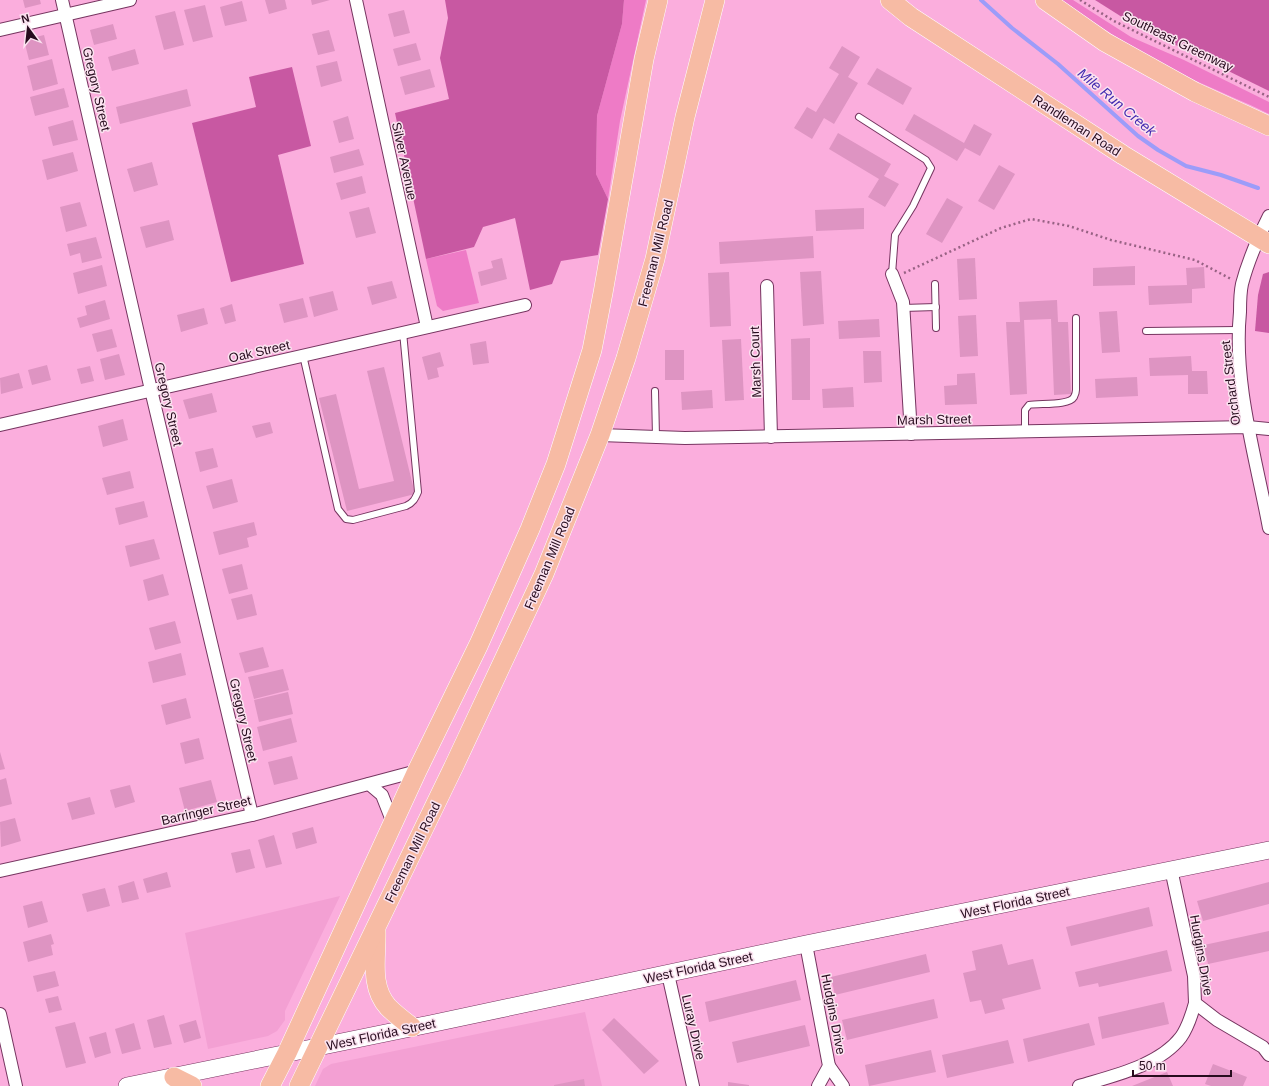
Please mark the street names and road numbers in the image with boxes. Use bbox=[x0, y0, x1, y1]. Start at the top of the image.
street label: Southeast Greenway bbox=[1120, 8, 1236, 75]
street label: Gregory Street bbox=[80, 46, 113, 133]
street label: Randleman Road bbox=[1030, 92, 1123, 159]
street label: Silver Avenue bbox=[389, 121, 420, 201]
street label: Freeman Mill Road bbox=[635, 198, 676, 308]
street label: Marsh Court bbox=[747, 326, 764, 398]
street label: Oak Street bbox=[227, 337, 291, 366]
street label: Orchard Street bbox=[1218, 339, 1243, 426]
street label: Gregory Street bbox=[152, 361, 185, 448]
street label: Marsh Street bbox=[897, 411, 972, 428]
street label: Freeman Mill Road bbox=[521, 505, 578, 612]
street label: Gregory Street bbox=[227, 677, 260, 764]
street label: Barringer Street bbox=[160, 793, 253, 828]
street label: Freeman Mill Road bbox=[382, 800, 443, 905]
street label: West Florida Street bbox=[959, 884, 1071, 921]
street label: Hudgins Drive bbox=[1187, 914, 1216, 997]
street label: West Florida Street bbox=[642, 949, 754, 986]
street label: Hudgins Drive bbox=[818, 973, 849, 1056]
street label: Luray Drive bbox=[679, 993, 708, 1061]
street label: West Florida Street bbox=[325, 1016, 437, 1053]

